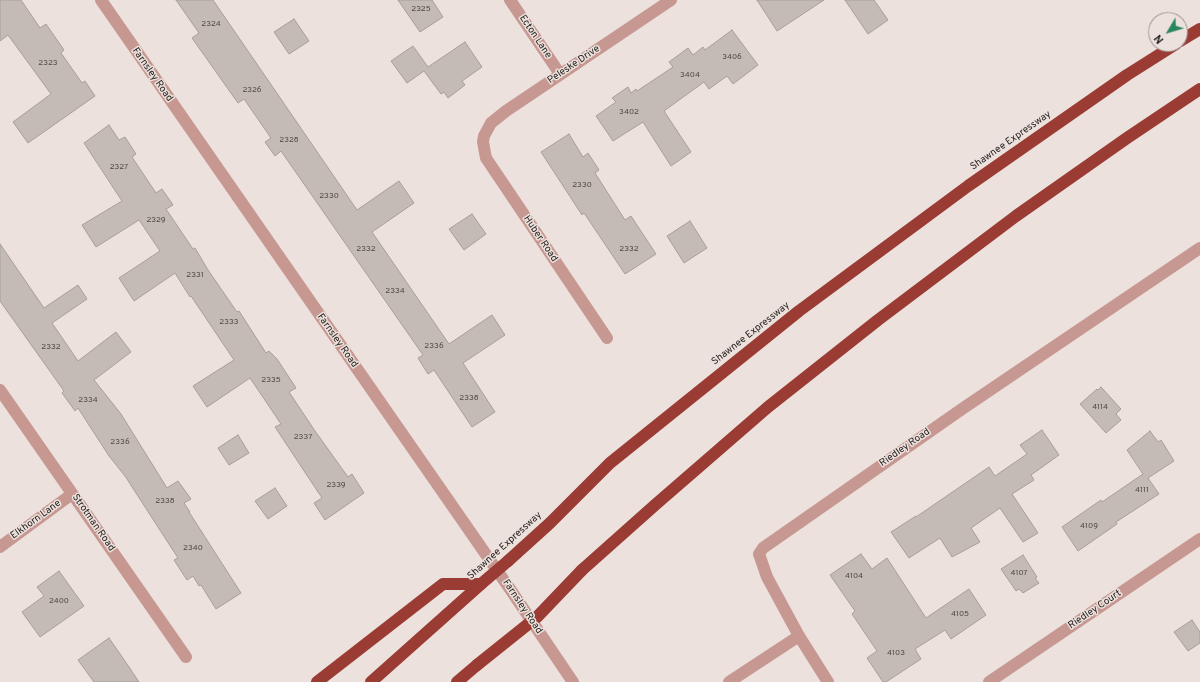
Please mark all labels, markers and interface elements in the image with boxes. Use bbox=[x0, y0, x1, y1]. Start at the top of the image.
house number: 2325 bbox=[411, 4, 431, 14]
north arrow bbox=[1148, 12, 1188, 52]
street label: Ecton Lane bbox=[516, 13, 554, 61]
house number: 2324 bbox=[201, 19, 221, 29]
text: N bbox=[1151, 31, 1167, 46]
street label: Peleske Drive bbox=[545, 43, 603, 87]
street label: Farnsley Road bbox=[129, 46, 175, 104]
house number: 3406 bbox=[722, 52, 742, 62]
house number: 2323 bbox=[38, 58, 58, 68]
house number: 3404 bbox=[680, 70, 700, 80]
house number: 2326 bbox=[242, 85, 262, 95]
house number: 3402 bbox=[619, 107, 639, 117]
street label: Shawnee Expressway bbox=[968, 109, 1054, 173]
house number: 2328 bbox=[279, 135, 299, 145]
house number: 2327 bbox=[110, 162, 128, 172]
house number: 2330 bbox=[572, 180, 592, 190]
house number: 2330 bbox=[319, 191, 339, 201]
street label: Huber Road bbox=[520, 214, 560, 264]
house number: 2329 bbox=[146, 215, 166, 225]
house number: 2332 bbox=[356, 244, 376, 254]
house number: 2332 bbox=[619, 244, 639, 254]
house number: 2331 bbox=[186, 270, 204, 280]
house number: 2334 bbox=[385, 286, 405, 296]
street label: Shawnee Expressway bbox=[710, 300, 792, 368]
street label: Farnsley Road bbox=[314, 312, 360, 370]
house number: 2333 bbox=[219, 317, 239, 327]
house number: 2336 bbox=[424, 341, 444, 351]
house number: 2332 bbox=[41, 342, 61, 352]
house number: 2335 bbox=[261, 375, 281, 385]
house number: 2338 bbox=[459, 393, 479, 403]
house number: 2334 bbox=[78, 395, 98, 405]
house number: 4114 bbox=[1092, 402, 1108, 412]
street label: Riedley Road bbox=[877, 426, 933, 470]
house number: 2337 bbox=[294, 432, 312, 442]
house number: 2336 bbox=[110, 437, 130, 447]
house number: 2339 bbox=[326, 480, 346, 490]
house number: 4111 bbox=[1135, 485, 1149, 495]
street label: Strotman Road bbox=[69, 492, 117, 554]
house number: 2338 bbox=[155, 496, 175, 506]
street label: Elkhorn Lane bbox=[9, 498, 63, 542]
street label: Shawnee Expressway bbox=[465, 510, 545, 582]
house number: 4109 bbox=[1080, 521, 1098, 531]
house number: 2340 bbox=[183, 543, 203, 553]
house number: 4107 bbox=[1010, 568, 1028, 578]
house number: 4104 bbox=[845, 571, 863, 581]
street label: Farnsley Road bbox=[499, 578, 545, 636]
street label: Riedley Court bbox=[1066, 588, 1124, 632]
house number: 2400 bbox=[49, 596, 69, 606]
house number: 4105 bbox=[951, 609, 969, 619]
house number: 4103 bbox=[887, 648, 905, 658]

